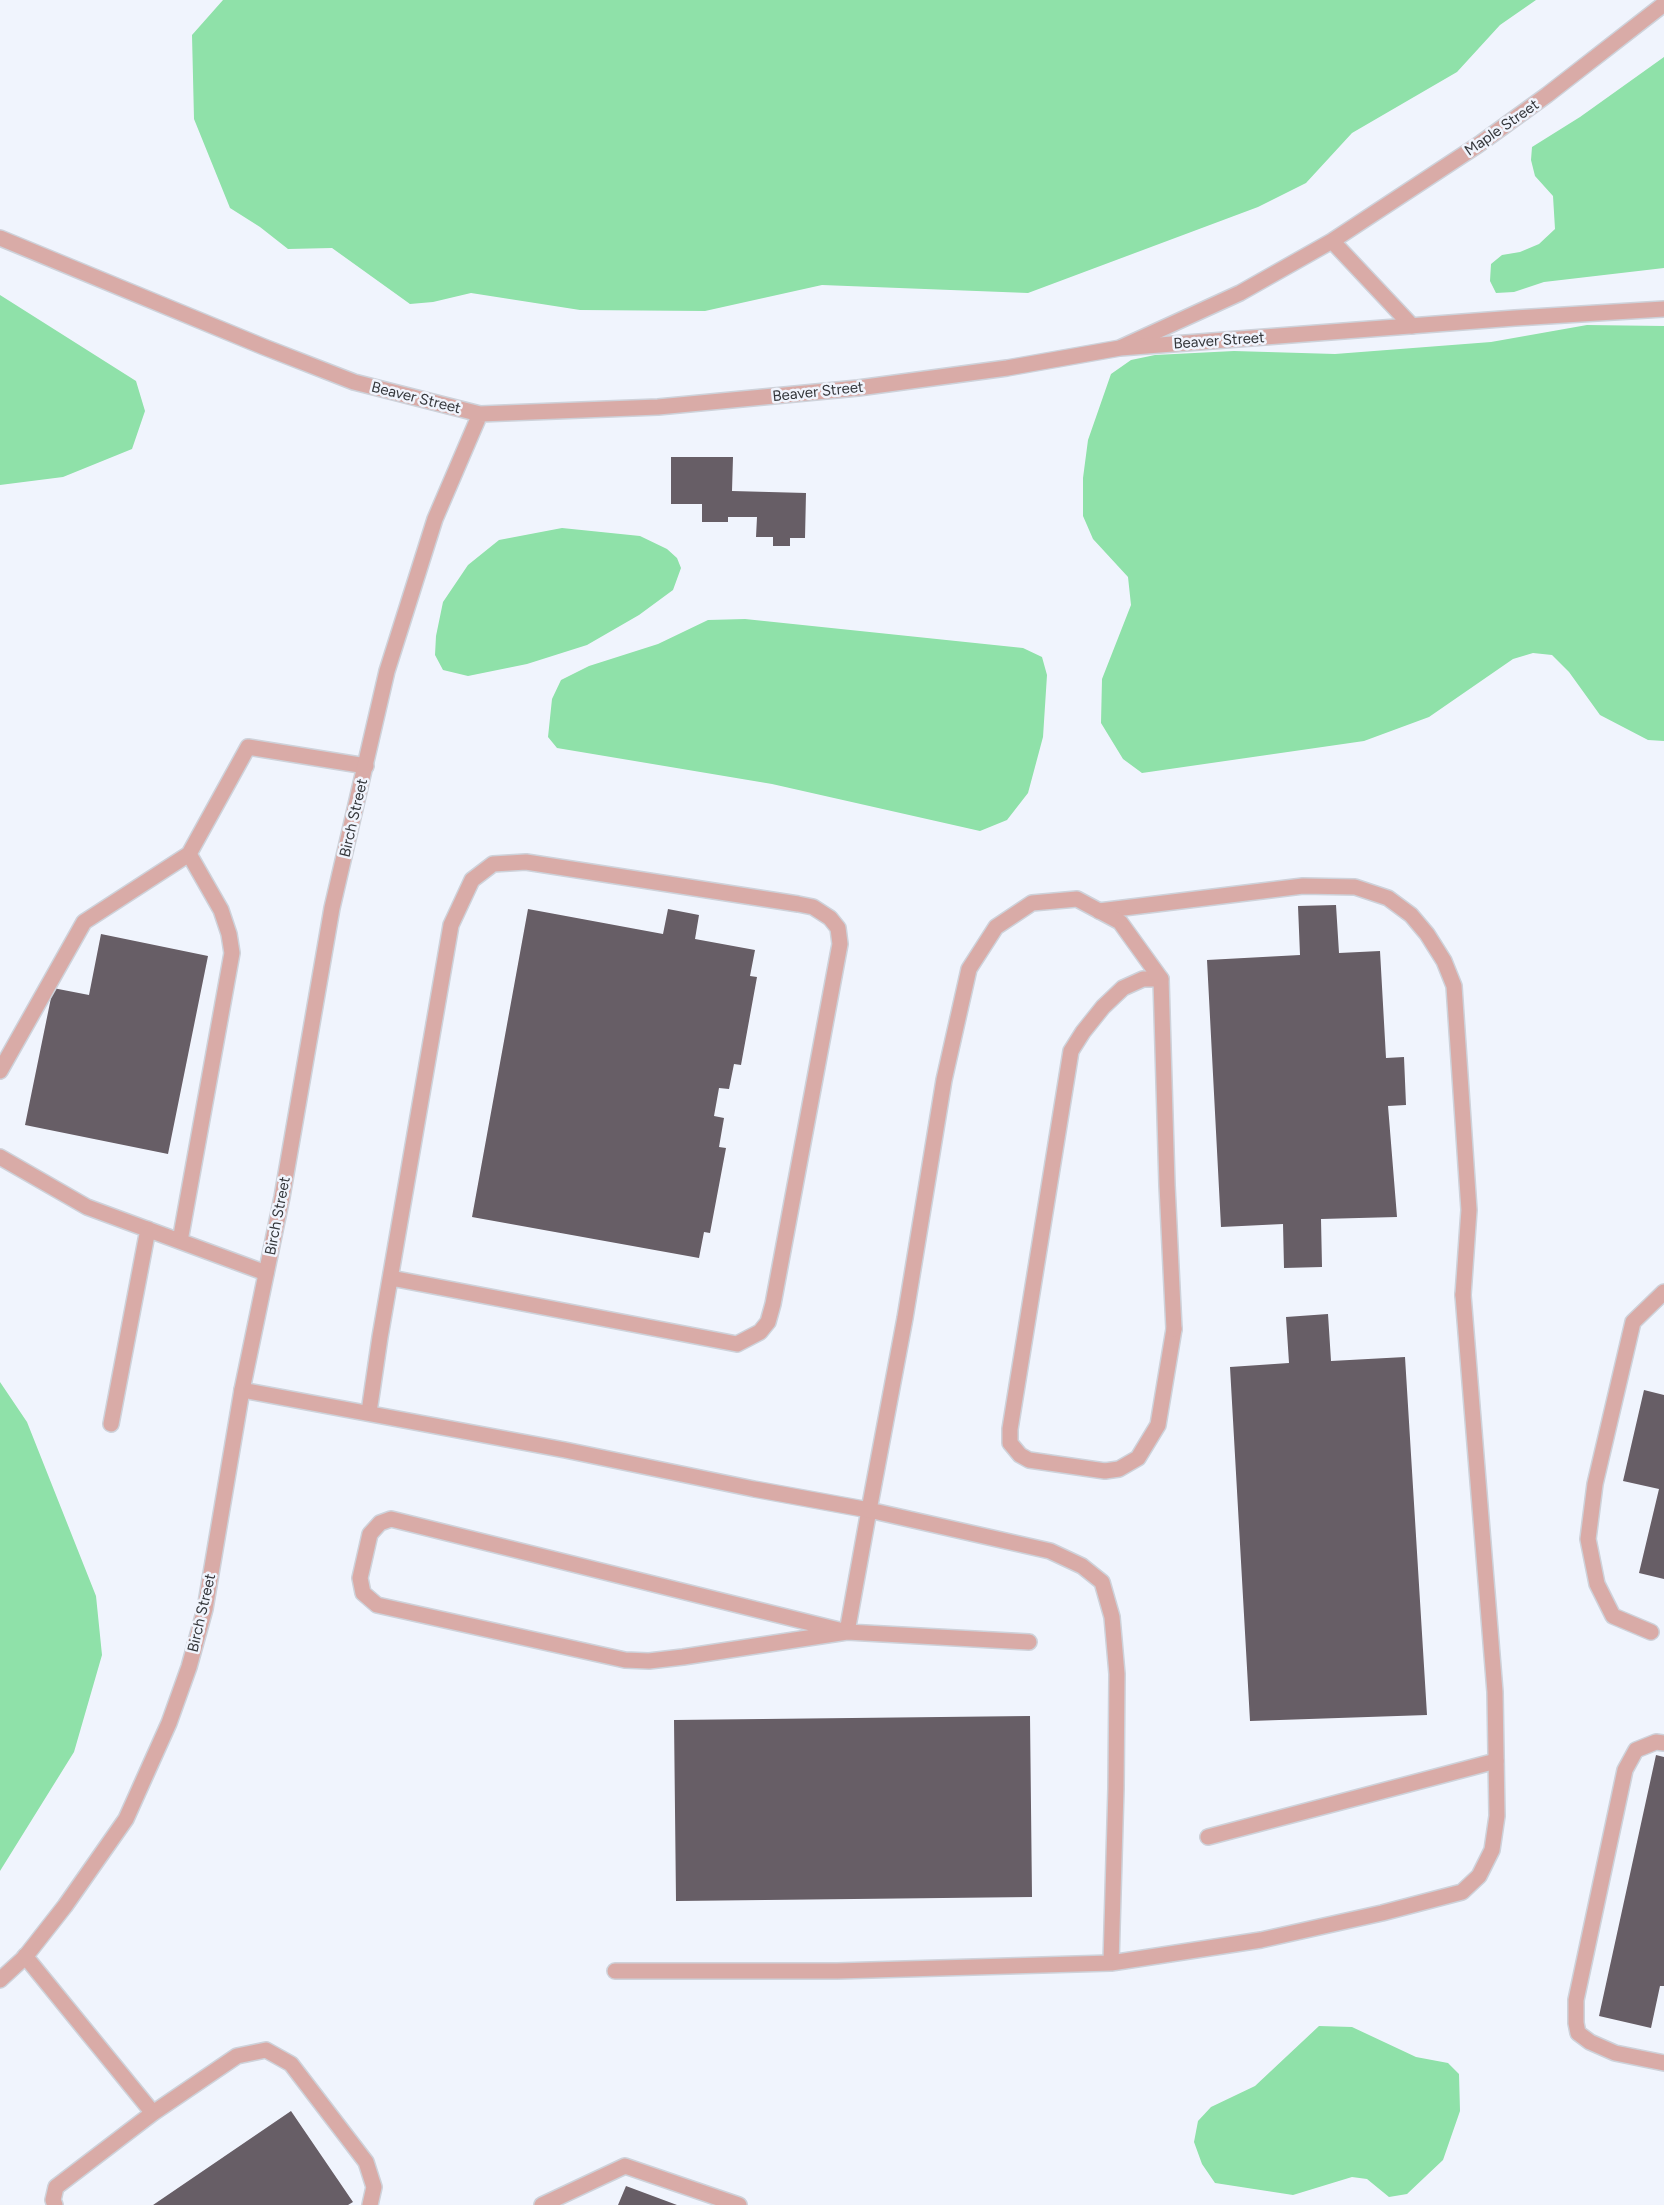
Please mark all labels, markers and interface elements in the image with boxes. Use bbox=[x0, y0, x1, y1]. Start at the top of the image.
street label: Maple Street bbox=[1461, 96, 1543, 160]
street label: Beaver Street bbox=[1173, 329, 1265, 353]
street label: Beaver Street bbox=[369, 378, 463, 418]
street label: Beaver Street bbox=[772, 378, 864, 406]
street label: Birch Street bbox=[336, 777, 372, 859]
street label: Birch Street bbox=[262, 1175, 294, 1257]
street label: Birch Street bbox=[184, 1572, 220, 1654]

